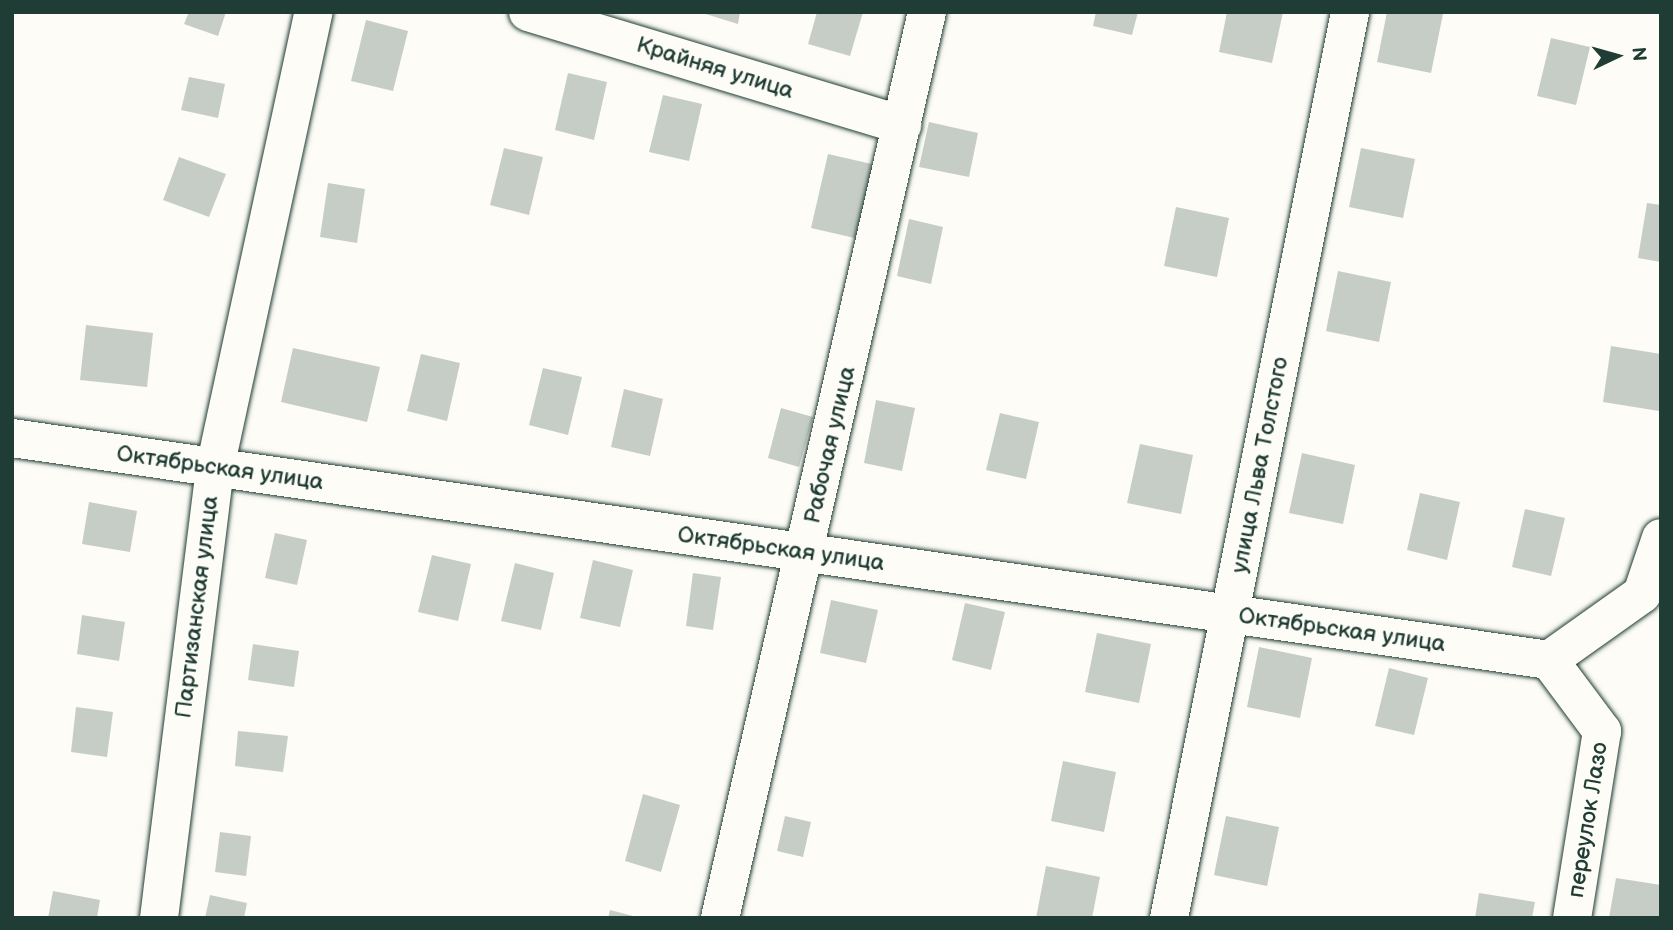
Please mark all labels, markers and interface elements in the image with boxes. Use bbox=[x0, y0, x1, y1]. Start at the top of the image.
north arrow bbox=[1582, 21, 1652, 91]
street label: Крайняя улица bbox=[633, 31, 797, 105]
text: N bbox=[1626, 46, 1650, 62]
street label: улица Льва Толстого bbox=[1225, 354, 1295, 576]
street label: Рабочая улица bbox=[798, 364, 862, 526]
street label: Октябрьская улица bbox=[115, 440, 325, 496]
street label: Партизанская улица bbox=[170, 494, 224, 720]
street label: Октябрьская улица bbox=[676, 521, 886, 577]
street label: Октябрьская улица bbox=[1237, 602, 1447, 658]
street label: переулок Лазо bbox=[1562, 740, 1614, 900]

